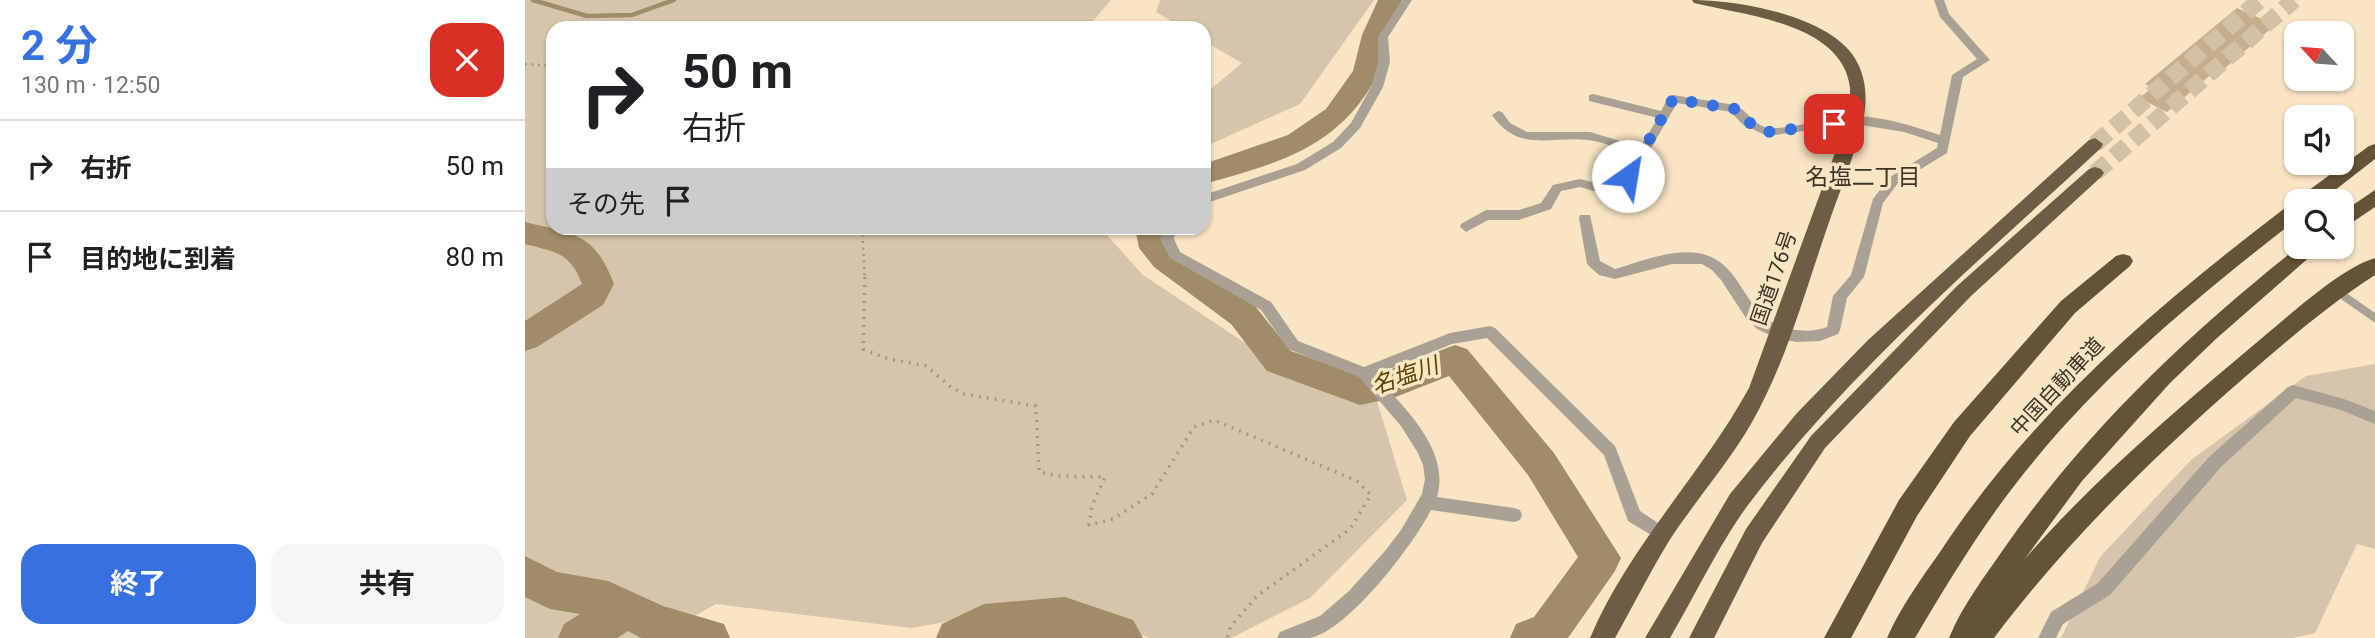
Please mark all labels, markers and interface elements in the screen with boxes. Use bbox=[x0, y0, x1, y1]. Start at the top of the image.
text: 2 分 bbox=[21, 21, 98, 70]
north arrow bbox=[2284, 21, 2354, 91]
map controls bbox=[2284, 21, 2354, 259]
button: close bbox=[430, 23, 504, 97]
text: 50 m bbox=[682, 43, 793, 100]
icon: right bbox=[567, 49, 658, 140]
text: 130 m · 12:50 bbox=[21, 72, 160, 99]
pin bbox=[1804, 94, 1864, 154]
icon: arrive bbox=[1815, 105, 1853, 143]
button: sound bbox=[2284, 105, 2354, 175]
text: 右折 bbox=[682, 109, 746, 147]
position arrow bbox=[1591, 139, 1665, 213]
icon: right bbox=[21, 147, 59, 185]
text: 50 m bbox=[446, 151, 504, 181]
text: 右折 bbox=[80, 153, 132, 183]
district label: 名塩二丁目 bbox=[1806, 164, 1921, 191]
icon: arrive bbox=[659, 182, 697, 220]
text: その先 bbox=[567, 189, 645, 219]
button: search bbox=[2284, 189, 2354, 259]
street label: 国道176号 bbox=[1747, 228, 1801, 328]
icon: arrive bbox=[21, 238, 59, 276]
text: 80 m bbox=[446, 242, 504, 272]
text: 目的地に到着 bbox=[80, 244, 236, 274]
street label: 中国自動車道 bbox=[2005, 333, 2109, 441]
water label: 名塩川 bbox=[1368, 351, 1445, 400]
button: 終了 bbox=[21, 544, 256, 624]
button: 共有 bbox=[270, 544, 504, 624]

